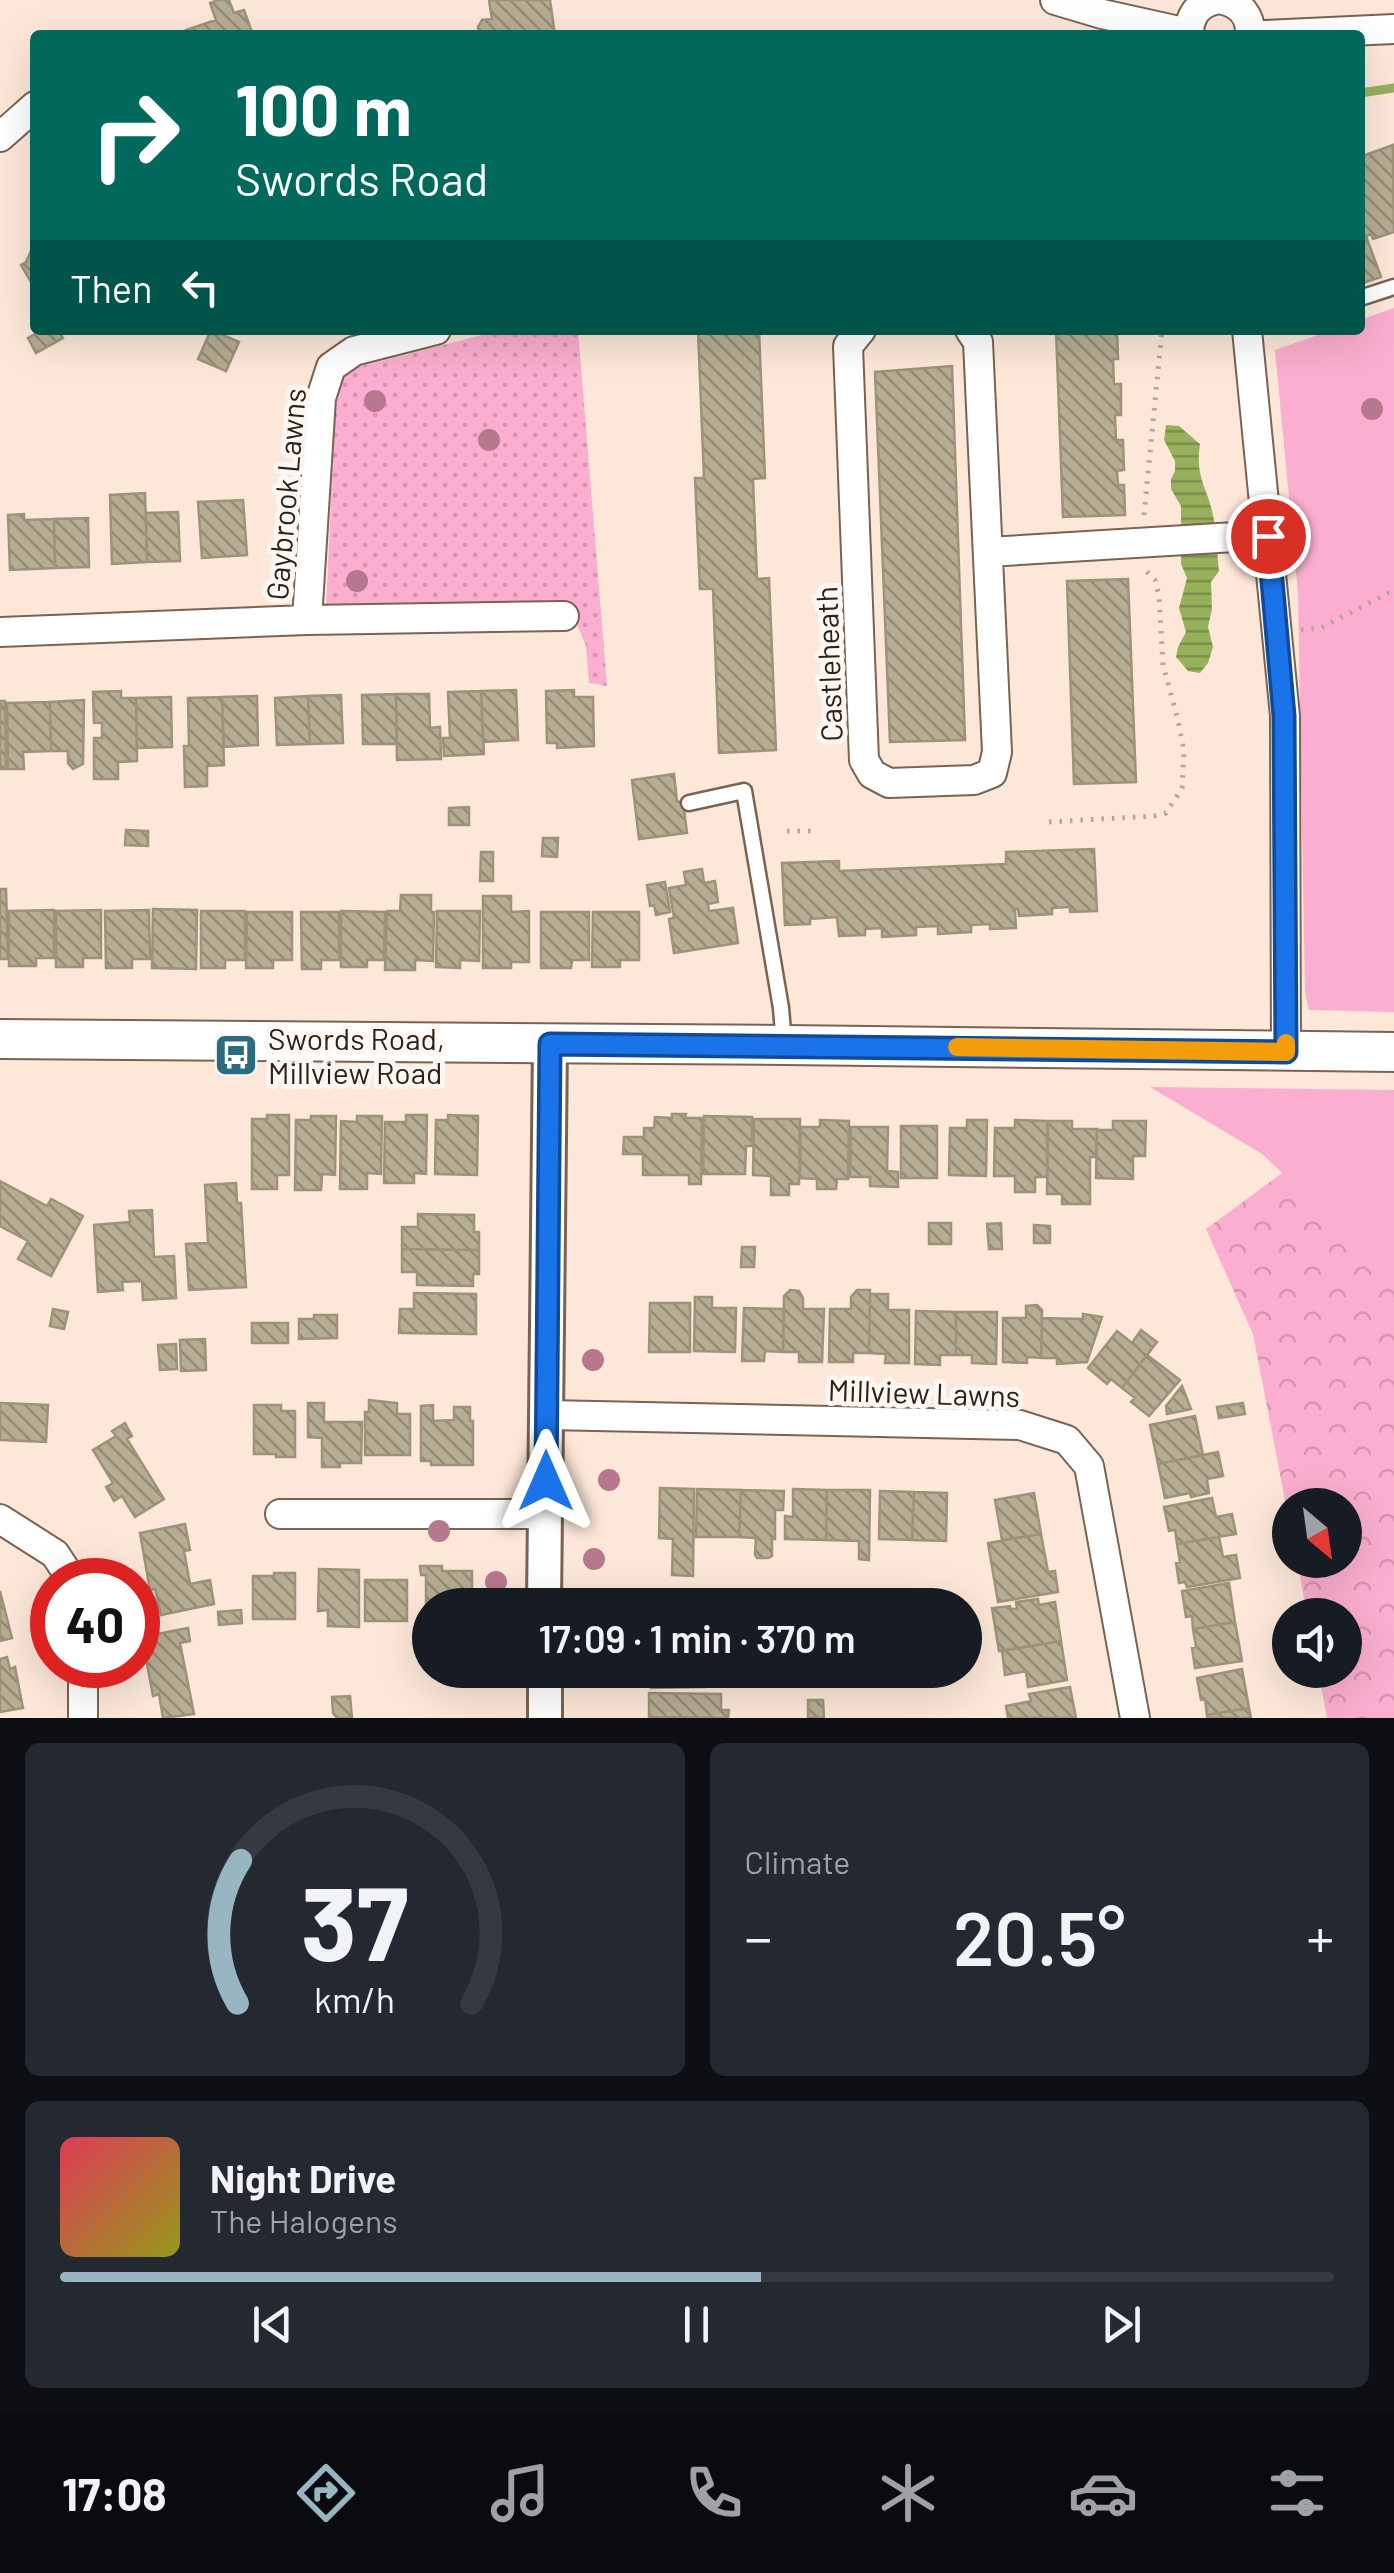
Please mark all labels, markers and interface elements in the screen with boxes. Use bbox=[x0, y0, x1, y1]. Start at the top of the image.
text: 100 m bbox=[235, 66, 412, 150]
icon: right bbox=[70, 70, 200, 200]
text: Swords Road bbox=[235, 151, 488, 205]
icon: left bbox=[173, 260, 228, 315]
text: Then bbox=[70, 265, 153, 311]
street label: Gaybrook Lawns bbox=[258, 387, 312, 601]
pin bbox=[1226, 494, 1311, 579]
icon: arrive bbox=[1241, 509, 1296, 564]
street label: Castleheath bbox=[807, 586, 849, 742]
place label: Swords Road, Millview Road bbox=[268, 1020, 445, 1090]
bus stop icon: Swords Road, Millview Road bbox=[213, 1032, 259, 1078]
street label: Millview Lawns bbox=[827, 1371, 1021, 1413]
position arrow bbox=[494, 1429, 598, 1533]
north arrow bbox=[1272, 1488, 1362, 1578]
map controls bbox=[1272, 1488, 1362, 1688]
speed limit sign: 40 bbox=[30, 1558, 160, 1688]
button: sound bbox=[1272, 1598, 1362, 1688]
text: 17:09 · 1 min · 370 m bbox=[539, 1615, 855, 1661]
text: Climate bbox=[745, 1842, 850, 1880]
text: 37 bbox=[301, 1857, 409, 1982]
text: 20.5° bbox=[953, 1891, 1126, 1981]
text: − bbox=[745, 1903, 772, 1969]
text: + bbox=[1306, 1903, 1334, 1969]
text: km/h bbox=[314, 1977, 395, 2020]
text: Night Drive bbox=[210, 2155, 396, 2201]
text: The Halogens bbox=[210, 2201, 398, 2239]
icon: previous bbox=[245, 2297, 300, 2352]
icon: pause bbox=[669, 2297, 724, 2352]
icon: next bbox=[1094, 2297, 1149, 2352]
icon: directions bbox=[291, 2458, 361, 2528]
icon: music bbox=[485, 2458, 555, 2528]
icon: phone bbox=[679, 2458, 749, 2528]
icon: climate bbox=[873, 2458, 943, 2528]
icon: car bbox=[1068, 2458, 1138, 2528]
icon: filters bbox=[1262, 2458, 1332, 2528]
text: 17:08 bbox=[62, 2466, 167, 2520]

